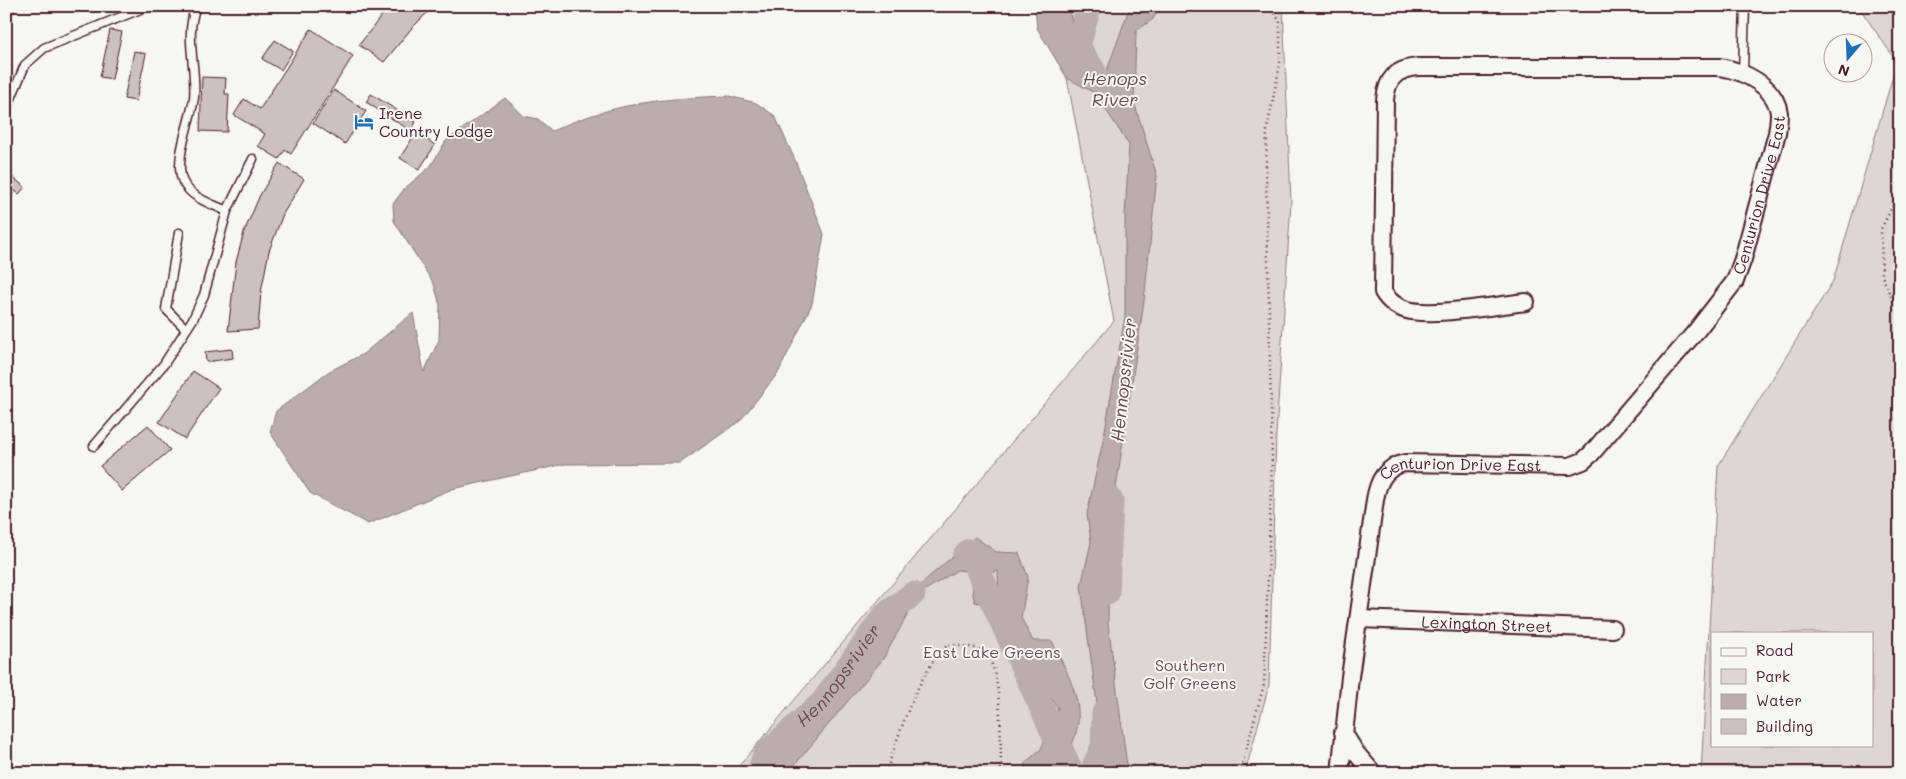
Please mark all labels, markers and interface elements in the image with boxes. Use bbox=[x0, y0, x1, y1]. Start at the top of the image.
north arrow bbox=[1824, 32, 1874, 82]
text: N bbox=[1835, 60, 1852, 81]
water label: Henops River bbox=[1083, 66, 1147, 111]
place label: Irene Country Lodge bbox=[379, 102, 493, 141]
hotel icon: Irene Country Lodge bbox=[353, 111, 375, 133]
street label: Centurion Drive East bbox=[1727, 114, 1789, 277]
water label: Hennopsrivier bbox=[1105, 317, 1141, 443]
street label: Centurion Drive East bbox=[1374, 452, 1542, 484]
street label: Lexington Street bbox=[1421, 610, 1553, 637]
water label: Hennopsrivier bbox=[791, 619, 886, 731]
legend bbox=[1711, 632, 1874, 746]
text: Road bbox=[1756, 640, 1793, 660]
park label: East Lake Greens bbox=[923, 641, 1061, 662]
park label: Southern Golf Greens bbox=[1143, 654, 1237, 693]
text: Park bbox=[1756, 666, 1790, 686]
text: Water bbox=[1756, 690, 1802, 710]
text: Building bbox=[1756, 716, 1813, 736]

